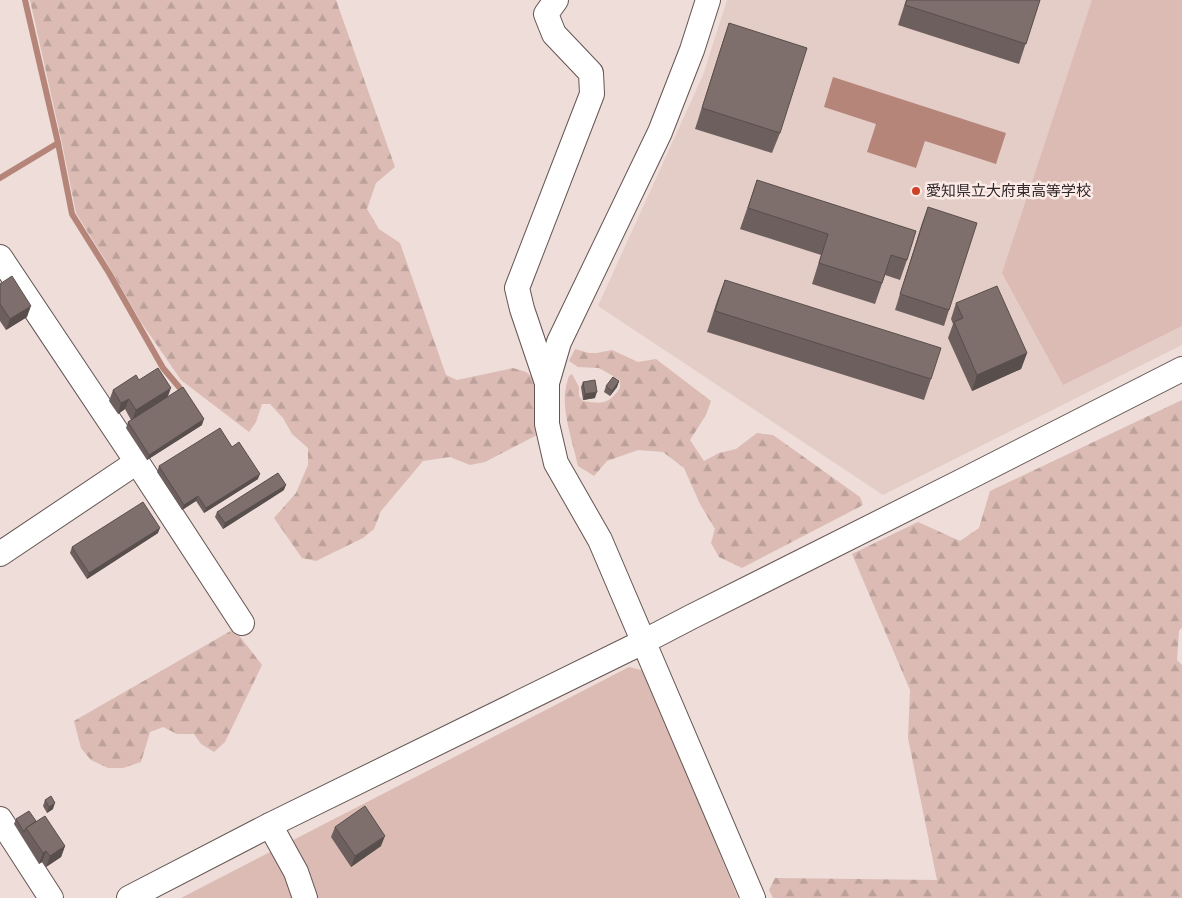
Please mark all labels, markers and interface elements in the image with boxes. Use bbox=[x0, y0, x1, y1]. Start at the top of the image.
place label: 愛知県立大府東高等学校 bbox=[926, 181, 1091, 200]
marker: 愛知県立大府東高等学校 bbox=[910, 185, 922, 197]

